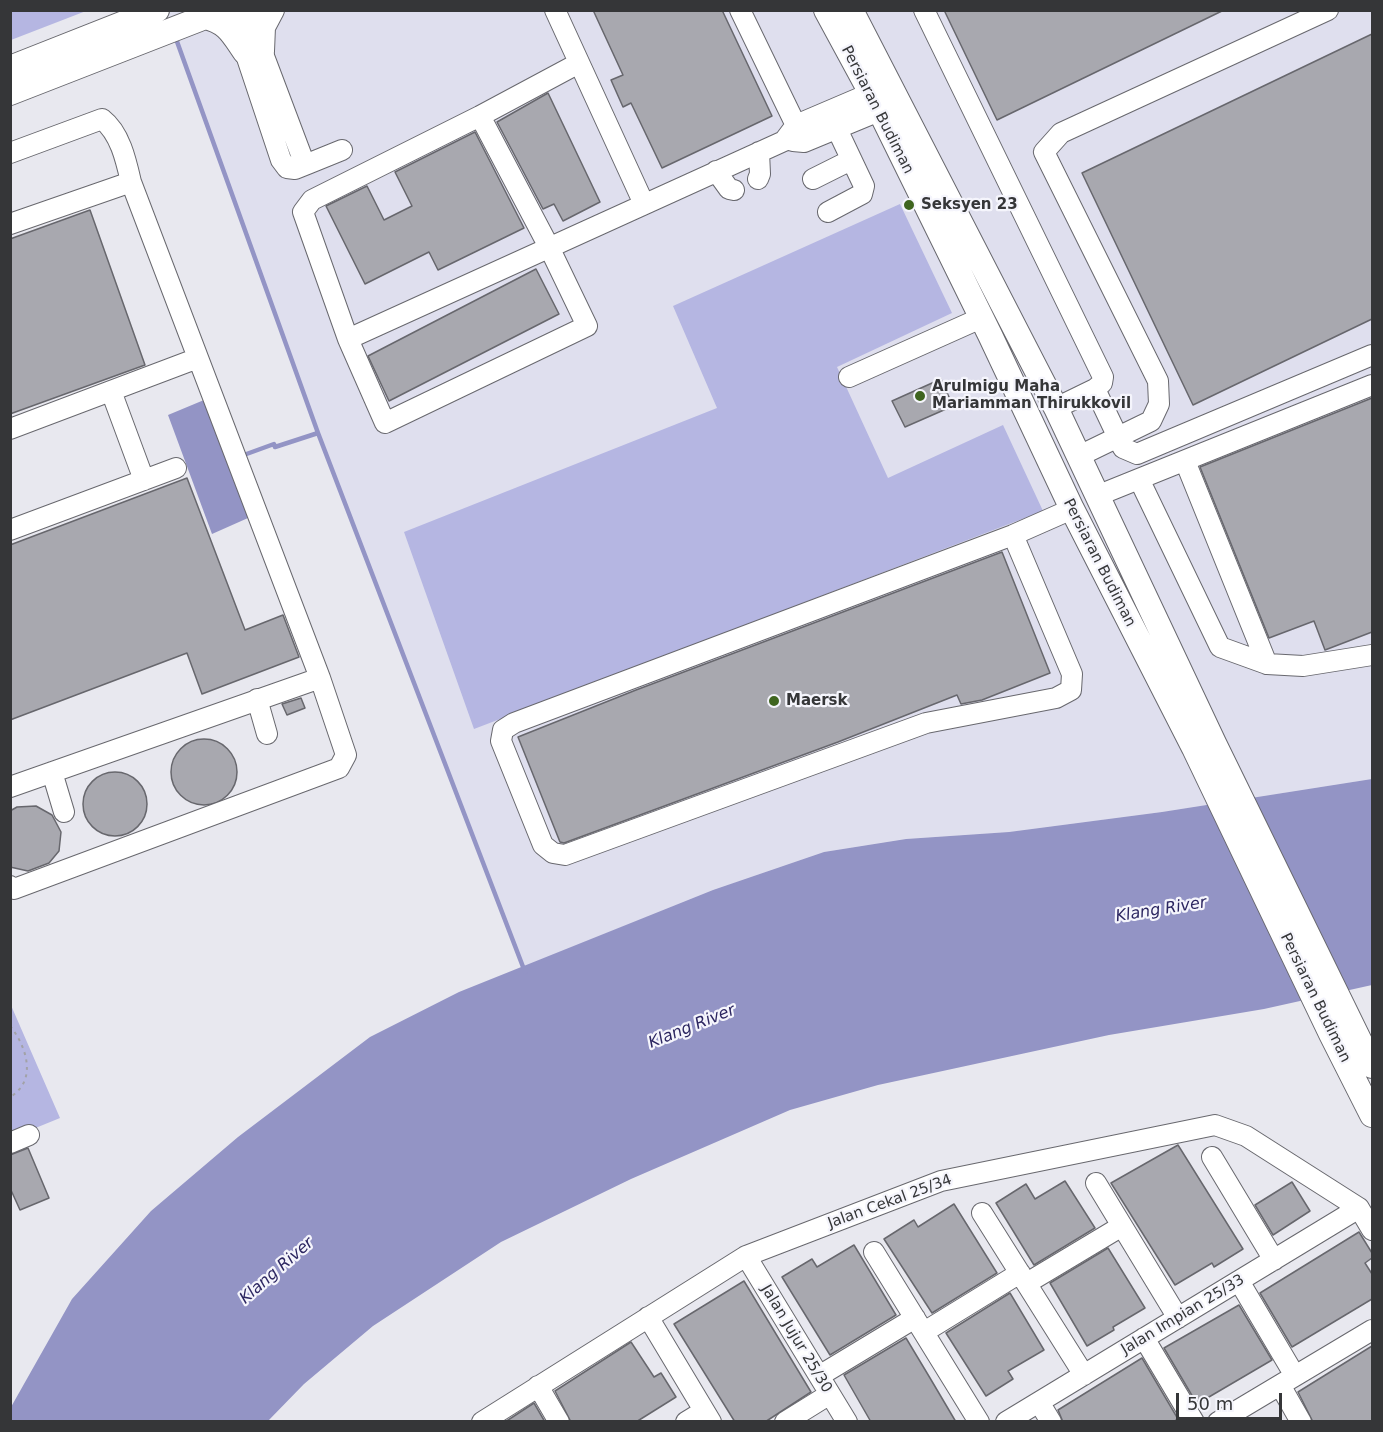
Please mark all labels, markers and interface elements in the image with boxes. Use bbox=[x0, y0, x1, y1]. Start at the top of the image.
street label: Persiaran Budiman bbox=[837, 43, 917, 177]
place label: Seksyen 23 bbox=[921, 196, 1018, 214]
marker: Seksyen 23 bbox=[902, 198, 916, 212]
place label: Arulmigu Maha Mariamman Thirukkovil bbox=[932, 378, 1131, 413]
marker: Arulmigu Maha Mariamman Thirukkovil bbox=[913, 389, 927, 403]
street label: Persiaran Budiman bbox=[1059, 496, 1139, 630]
place label: Maersk bbox=[786, 692, 848, 710]
marker: Maersk bbox=[767, 694, 781, 708]
water label: Klang River bbox=[1114, 893, 1208, 927]
street label: Persiaran Budiman bbox=[1276, 930, 1354, 1066]
water label: Klang River bbox=[646, 1001, 738, 1053]
street label: Jalan Cekal 25/34 bbox=[825, 1171, 955, 1233]
water label: Klang River bbox=[236, 1234, 318, 1308]
street label: Jalan Impian 25/33 bbox=[1118, 1271, 1248, 1359]
street label: Jalan Jujur 25/30 bbox=[757, 1282, 835, 1396]
scale bar bbox=[1179, 1381, 1286, 1419]
text: 50 m bbox=[1187, 1393, 1233, 1414]

